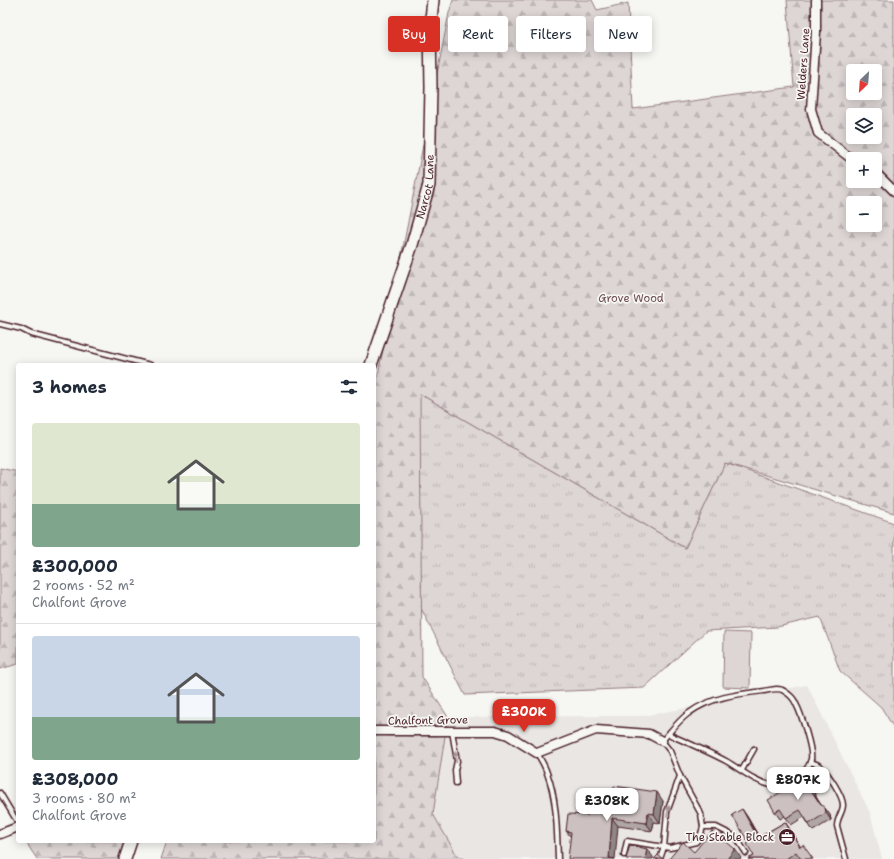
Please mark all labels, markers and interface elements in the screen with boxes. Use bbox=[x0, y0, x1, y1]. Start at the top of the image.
chip: Buy bbox=[388, 16, 440, 52]
chip: Rent bbox=[448, 16, 508, 52]
chip: Filters bbox=[516, 16, 586, 52]
chip: New bbox=[594, 16, 652, 52]
street label: Welders Lane bbox=[794, 28, 813, 100]
north arrow bbox=[846, 64, 882, 100]
map controls bbox=[846, 64, 882, 232]
button: layers bbox=[846, 108, 882, 144]
button: + bbox=[846, 152, 882, 188]
street label: Narcot Lane bbox=[413, 154, 438, 221]
button: − bbox=[846, 196, 882, 232]
park label: Grove Wood bbox=[598, 291, 664, 306]
text: 3 homes bbox=[32, 376, 107, 398]
icon: filters bbox=[338, 376, 360, 398]
icon: home bbox=[160, 449, 232, 521]
text: £300,000 bbox=[32, 555, 118, 577]
text: 2 rooms · 52 m² bbox=[32, 577, 135, 594]
text: Chalfont Grove bbox=[32, 594, 127, 611]
icon: home bbox=[160, 662, 232, 734]
pin: £300K bbox=[496, 699, 552, 733]
text: £300K bbox=[502, 703, 546, 720]
street label: Chalfont Grove bbox=[388, 712, 468, 729]
one-way arrow bbox=[452, 751, 459, 763]
pin: £807K bbox=[770, 767, 826, 801]
text: £308,000 bbox=[32, 768, 118, 790]
text: £807K bbox=[776, 771, 820, 788]
pin: £308K bbox=[579, 788, 635, 822]
text: 3 rooms · 80 m² bbox=[32, 790, 136, 807]
text: £308K bbox=[585, 792, 629, 809]
one-way arrow bbox=[666, 804, 672, 817]
text: Chalfont Grove bbox=[32, 807, 127, 824]
office icon: The Stable Block bbox=[777, 827, 797, 847]
place label: The Stable Block bbox=[686, 830, 774, 845]

